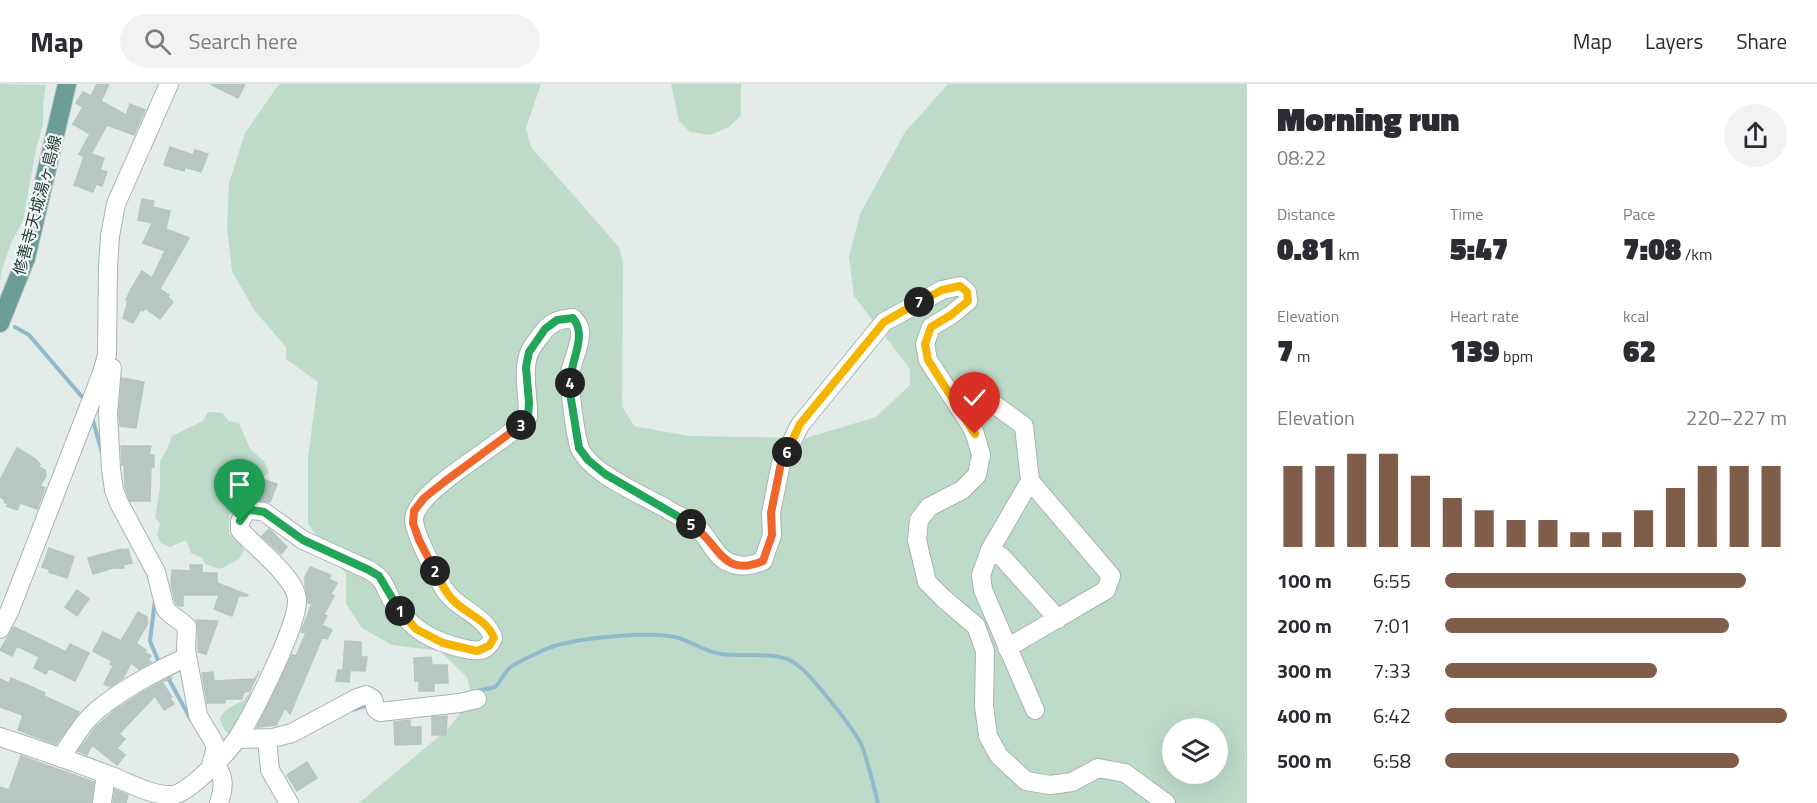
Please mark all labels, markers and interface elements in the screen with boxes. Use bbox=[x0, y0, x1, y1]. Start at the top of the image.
search box bbox=[120, 14, 540, 68]
text: Map bbox=[30, 20, 84, 63]
text: Search here bbox=[189, 24, 298, 58]
icon: search bbox=[141, 25, 174, 58]
text: Map bbox=[1573, 25, 1612, 57]
text: Layers bbox=[1645, 25, 1703, 57]
text: Share bbox=[1736, 25, 1787, 57]
text: Morning run bbox=[1277, 94, 1459, 144]
button: share bbox=[1724, 104, 1787, 167]
street label: 修善寺天城湯ヶ島線 bbox=[7, 132, 67, 278]
text: 08:22 bbox=[1277, 142, 1326, 173]
text: Distance bbox=[1277, 202, 1335, 226]
text: Time bbox=[1450, 202, 1483, 226]
text: Pace bbox=[1623, 202, 1655, 226]
text: 0.81 bbox=[1277, 226, 1335, 272]
text: 5:47 bbox=[1450, 226, 1508, 272]
text: 7:08 bbox=[1623, 226, 1681, 272]
text: km bbox=[1335, 242, 1360, 266]
text: /km bbox=[1681, 242, 1712, 266]
pin: 7 bbox=[904, 287, 934, 317]
text: 7 bbox=[915, 290, 923, 314]
text: Elevation bbox=[1277, 304, 1339, 328]
text: Heart rate bbox=[1450, 304, 1519, 328]
text: kcal bbox=[1623, 304, 1649, 328]
text: 7 bbox=[1277, 328, 1294, 374]
text: 139 bbox=[1450, 328, 1500, 374]
text: 62 bbox=[1623, 328, 1656, 374]
text: m bbox=[1294, 344, 1310, 368]
text: bpm bbox=[1500, 344, 1533, 368]
pin: 4 bbox=[555, 368, 585, 398]
text: 4 bbox=[566, 371, 574, 395]
pin bbox=[949, 372, 1000, 434]
icon: check bbox=[958, 381, 991, 414]
text: Elevation bbox=[1277, 402, 1355, 433]
text: 220–227 m bbox=[1686, 402, 1787, 433]
pin: 3 bbox=[506, 410, 536, 440]
text: 3 bbox=[517, 413, 525, 437]
pin: 6 bbox=[772, 437, 802, 467]
text: 6 bbox=[783, 440, 791, 464]
pin bbox=[214, 459, 265, 521]
icon: arrive bbox=[223, 468, 256, 501]
pin: 5 bbox=[676, 509, 706, 539]
text: 5 bbox=[687, 512, 695, 536]
pin: 2 bbox=[420, 556, 450, 586]
text: 2 bbox=[431, 559, 439, 583]
text: 100 m bbox=[1277, 565, 1332, 596]
text: 6:55 bbox=[1373, 565, 1411, 596]
pin: 1 bbox=[385, 596, 415, 626]
text: 1 bbox=[396, 599, 404, 623]
text: 200 m bbox=[1277, 610, 1332, 641]
text: 7:01 bbox=[1373, 610, 1411, 641]
text: 300 m bbox=[1277, 655, 1332, 686]
text: 7:33 bbox=[1373, 655, 1411, 686]
text: 400 m bbox=[1277, 700, 1332, 731]
text: 6:42 bbox=[1373, 700, 1411, 731]
map controls bbox=[1162, 718, 1228, 784]
button: layers bbox=[1162, 718, 1228, 784]
text: 500 m bbox=[1277, 745, 1332, 776]
text: 6:58 bbox=[1373, 745, 1411, 776]

